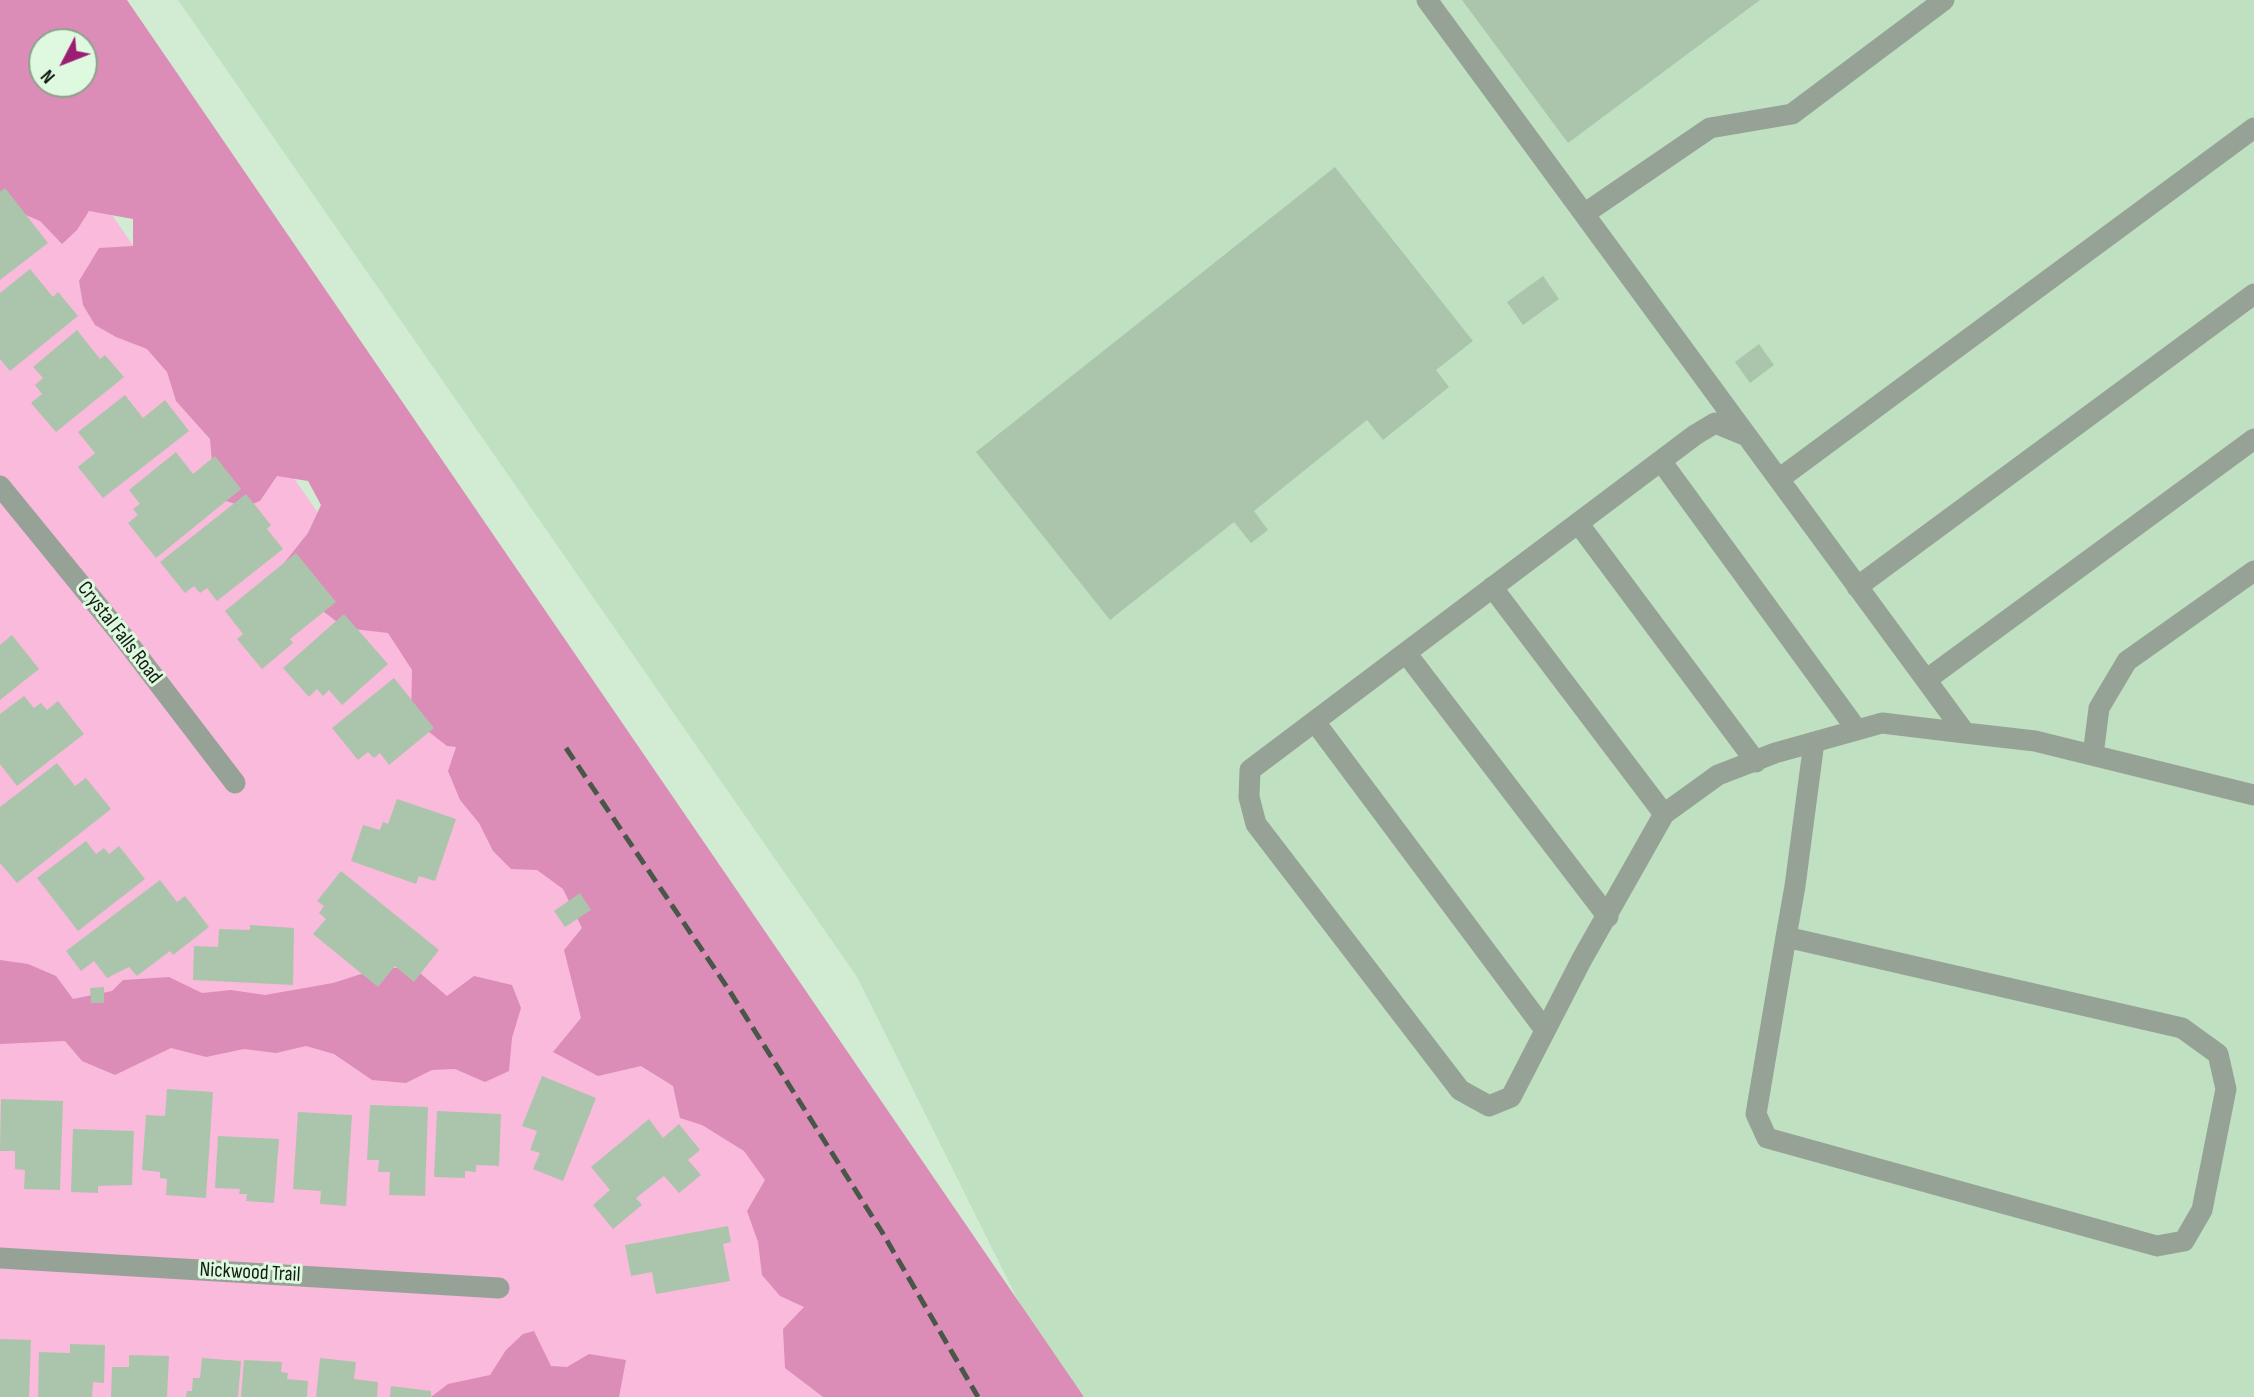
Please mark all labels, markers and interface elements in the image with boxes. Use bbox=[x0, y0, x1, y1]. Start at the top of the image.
north arrow bbox=[28, 28, 98, 98]
text: N bbox=[37, 65, 60, 88]
street label: Crystal Falls Road bbox=[71, 577, 167, 689]
street label: Nickwood Trail bbox=[199, 1258, 301, 1288]

